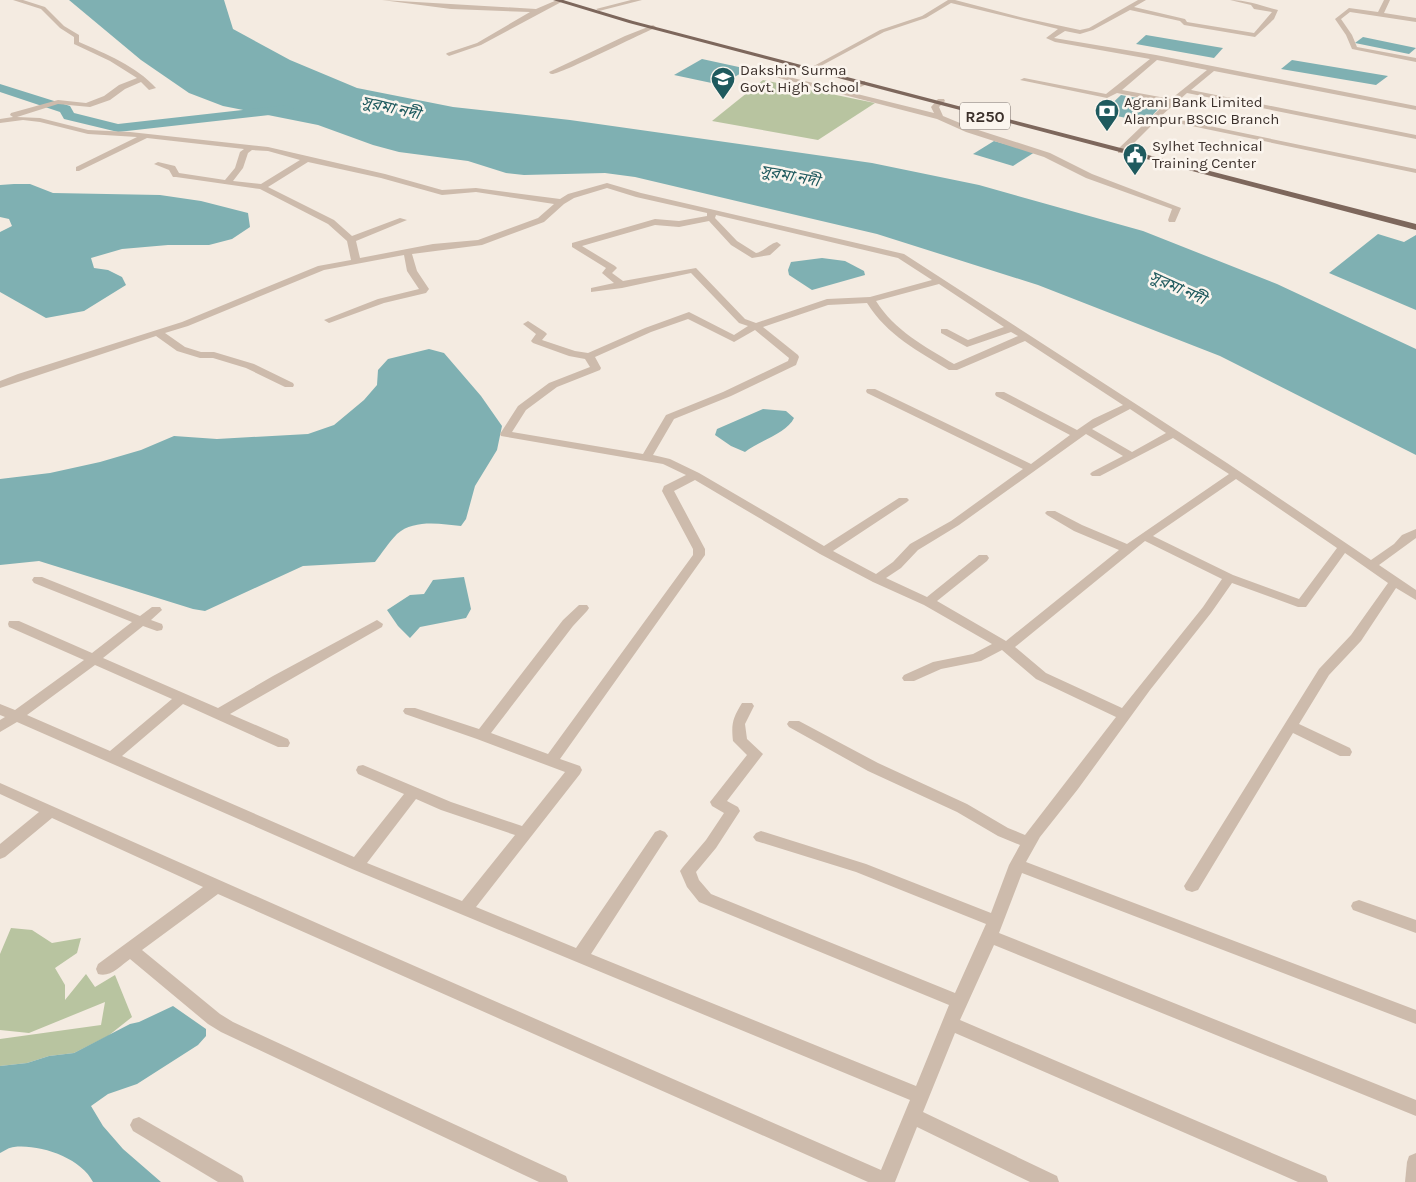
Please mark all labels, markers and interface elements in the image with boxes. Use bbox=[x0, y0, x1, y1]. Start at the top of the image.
place label: Dakshin Surma Govt. High School bbox=[740, 61, 859, 96]
school or university icon: Dakshin Surma Govt. High School bbox=[710, 66, 736, 100]
water label: সুরমা নদী bbox=[360, 92, 425, 124]
place label: Agrani Bank Limited Alampur BSCIC Branch bbox=[1124, 93, 1279, 128]
bank icon: Agrani Bank Limited Alampur BSCIC Branch bbox=[1094, 98, 1120, 132]
road number: R250 bbox=[960, 102, 1010, 130]
place label: Sylhet Technical Training Center bbox=[1152, 137, 1263, 172]
public building icon: Sylhet Technical Training Center bbox=[1122, 142, 1148, 176]
water label: সুরমা নদী bbox=[759, 160, 824, 191]
water label: সুরমা নদী bbox=[1147, 267, 1211, 309]

